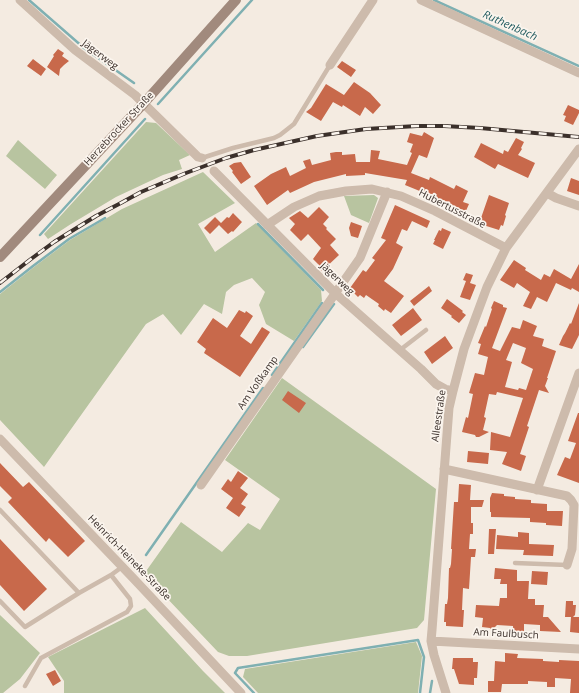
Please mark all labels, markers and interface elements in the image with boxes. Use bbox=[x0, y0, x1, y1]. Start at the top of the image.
water label: Ruthenbach bbox=[481, 8, 539, 44]
street label: Jägerweg bbox=[80, 38, 120, 72]
street label: Herzebrocker Straße bbox=[82, 90, 156, 168]
street label: Hubertusstraße bbox=[416, 187, 488, 231]
street label: Jägerweg bbox=[318, 260, 356, 298]
street label: Am Voßkamp bbox=[235, 354, 281, 412]
street label: Alleestraße bbox=[429, 389, 449, 443]
street label: Heinrich-Heineke-Straße bbox=[85, 513, 173, 603]
street label: Am Faulbusch bbox=[473, 626, 539, 642]

